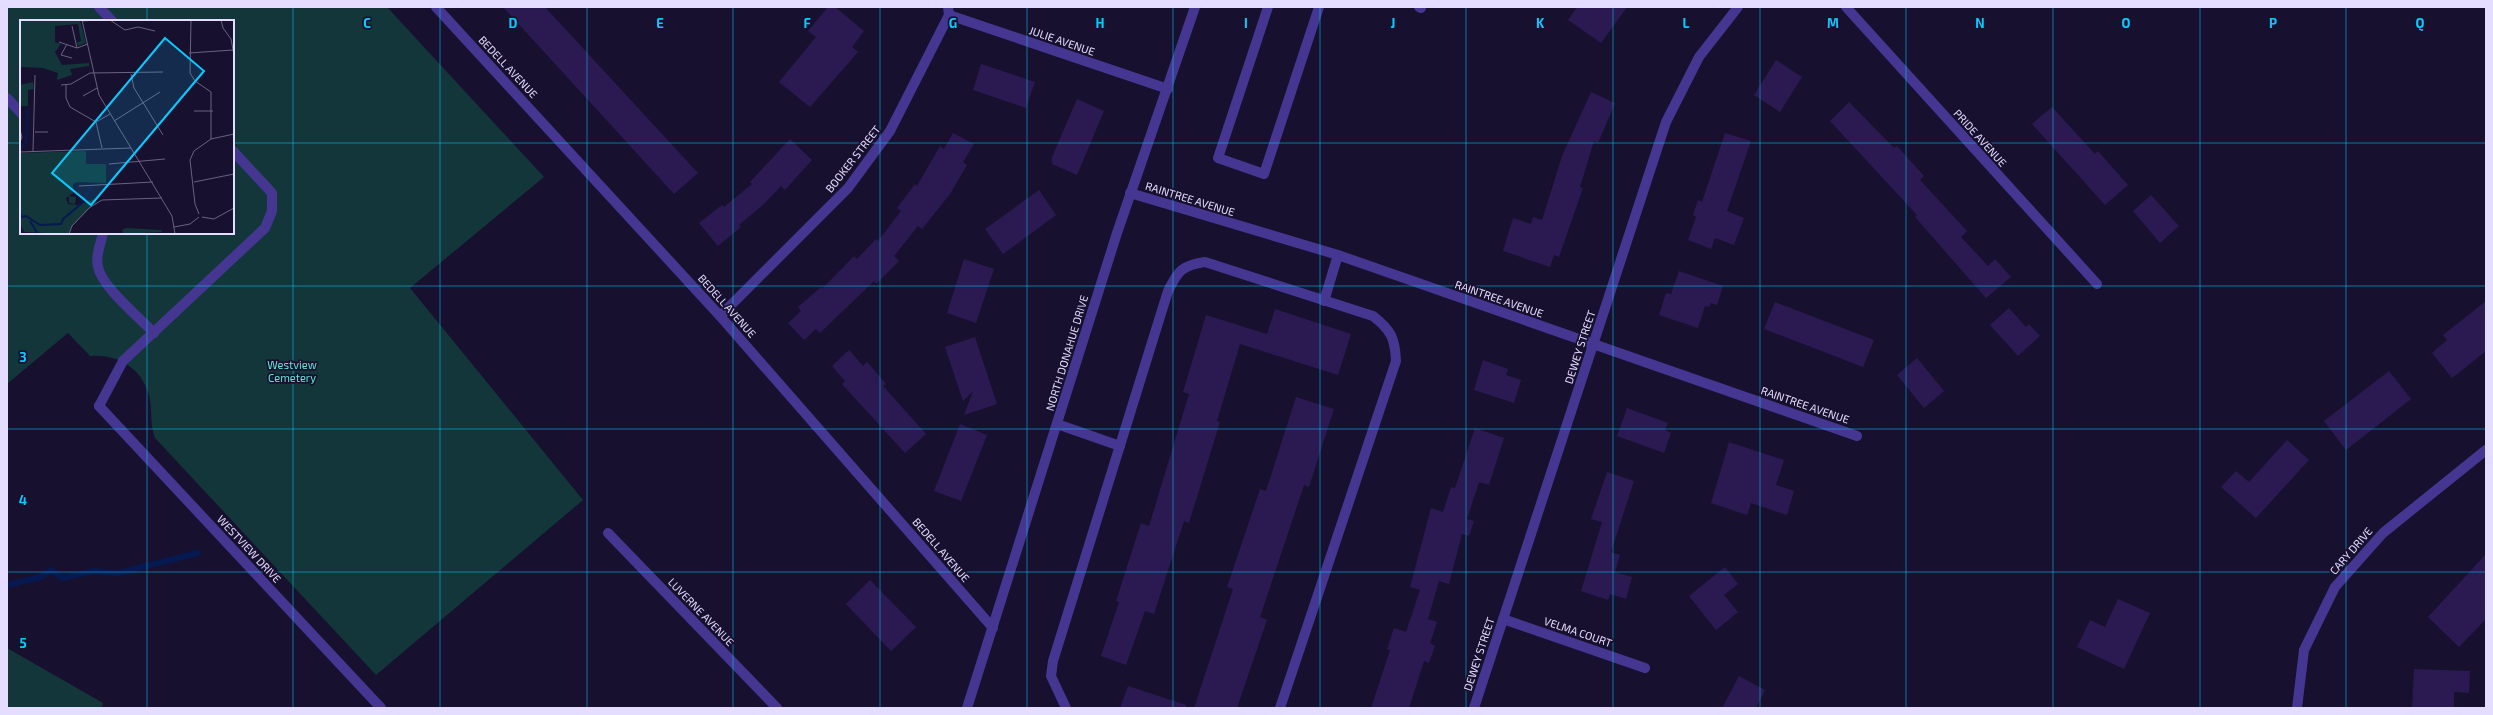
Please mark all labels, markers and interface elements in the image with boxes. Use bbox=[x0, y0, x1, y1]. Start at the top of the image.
text: C bbox=[363, 15, 371, 31]
text: D bbox=[509, 15, 518, 31]
text: E bbox=[656, 15, 664, 31]
text: F bbox=[803, 15, 811, 31]
text: G bbox=[949, 15, 957, 31]
text: H bbox=[1096, 15, 1105, 31]
text: I bbox=[1244, 15, 1248, 31]
text: J bbox=[1391, 15, 1395, 31]
text: K bbox=[1536, 15, 1545, 31]
text: L bbox=[1683, 15, 1690, 31]
text: M bbox=[1827, 15, 1839, 31]
text: N bbox=[1975, 15, 1985, 31]
text: O bbox=[2122, 15, 2131, 31]
text: P bbox=[2269, 15, 2277, 31]
text: Q bbox=[2416, 15, 2425, 32]
inset map bbox=[20, 20, 234, 234]
street label: JULIE AVENUE bbox=[1028, 23, 1097, 58]
street label: BEDELL AVENUE bbox=[476, 33, 540, 100]
street label: PRIDE AVENUE bbox=[1951, 106, 2009, 169]
street label: BOOKER STREET bbox=[822, 122, 883, 195]
street label: RAINTREE AVENUE bbox=[1144, 179, 1236, 218]
street label: BEDELL AVENUE bbox=[696, 271, 759, 340]
street label: RAINTREE AVENUE bbox=[1453, 277, 1545, 320]
street label: NORTH DONAHUE DRIVE bbox=[1043, 293, 1090, 412]
street label: DEWEY STREET bbox=[1562, 308, 1598, 385]
text: 3 bbox=[19, 349, 27, 365]
park label: Westview Cemetery bbox=[267, 358, 317, 384]
street label: RAINTREE AVENUE bbox=[1759, 383, 1851, 426]
text: 4 bbox=[19, 492, 27, 508]
street label: WESTVIEW DRIVE bbox=[215, 512, 284, 585]
street label: BEDELL AVENUE bbox=[910, 515, 973, 584]
street label: CARY DRIVE bbox=[2327, 524, 2375, 577]
street label: LUVERNE AVENUE bbox=[666, 575, 737, 648]
street label: VELMA COURT bbox=[1542, 614, 1614, 649]
street label: DEWEY STREET bbox=[1461, 615, 1497, 692]
text: 5 bbox=[19, 635, 27, 651]

